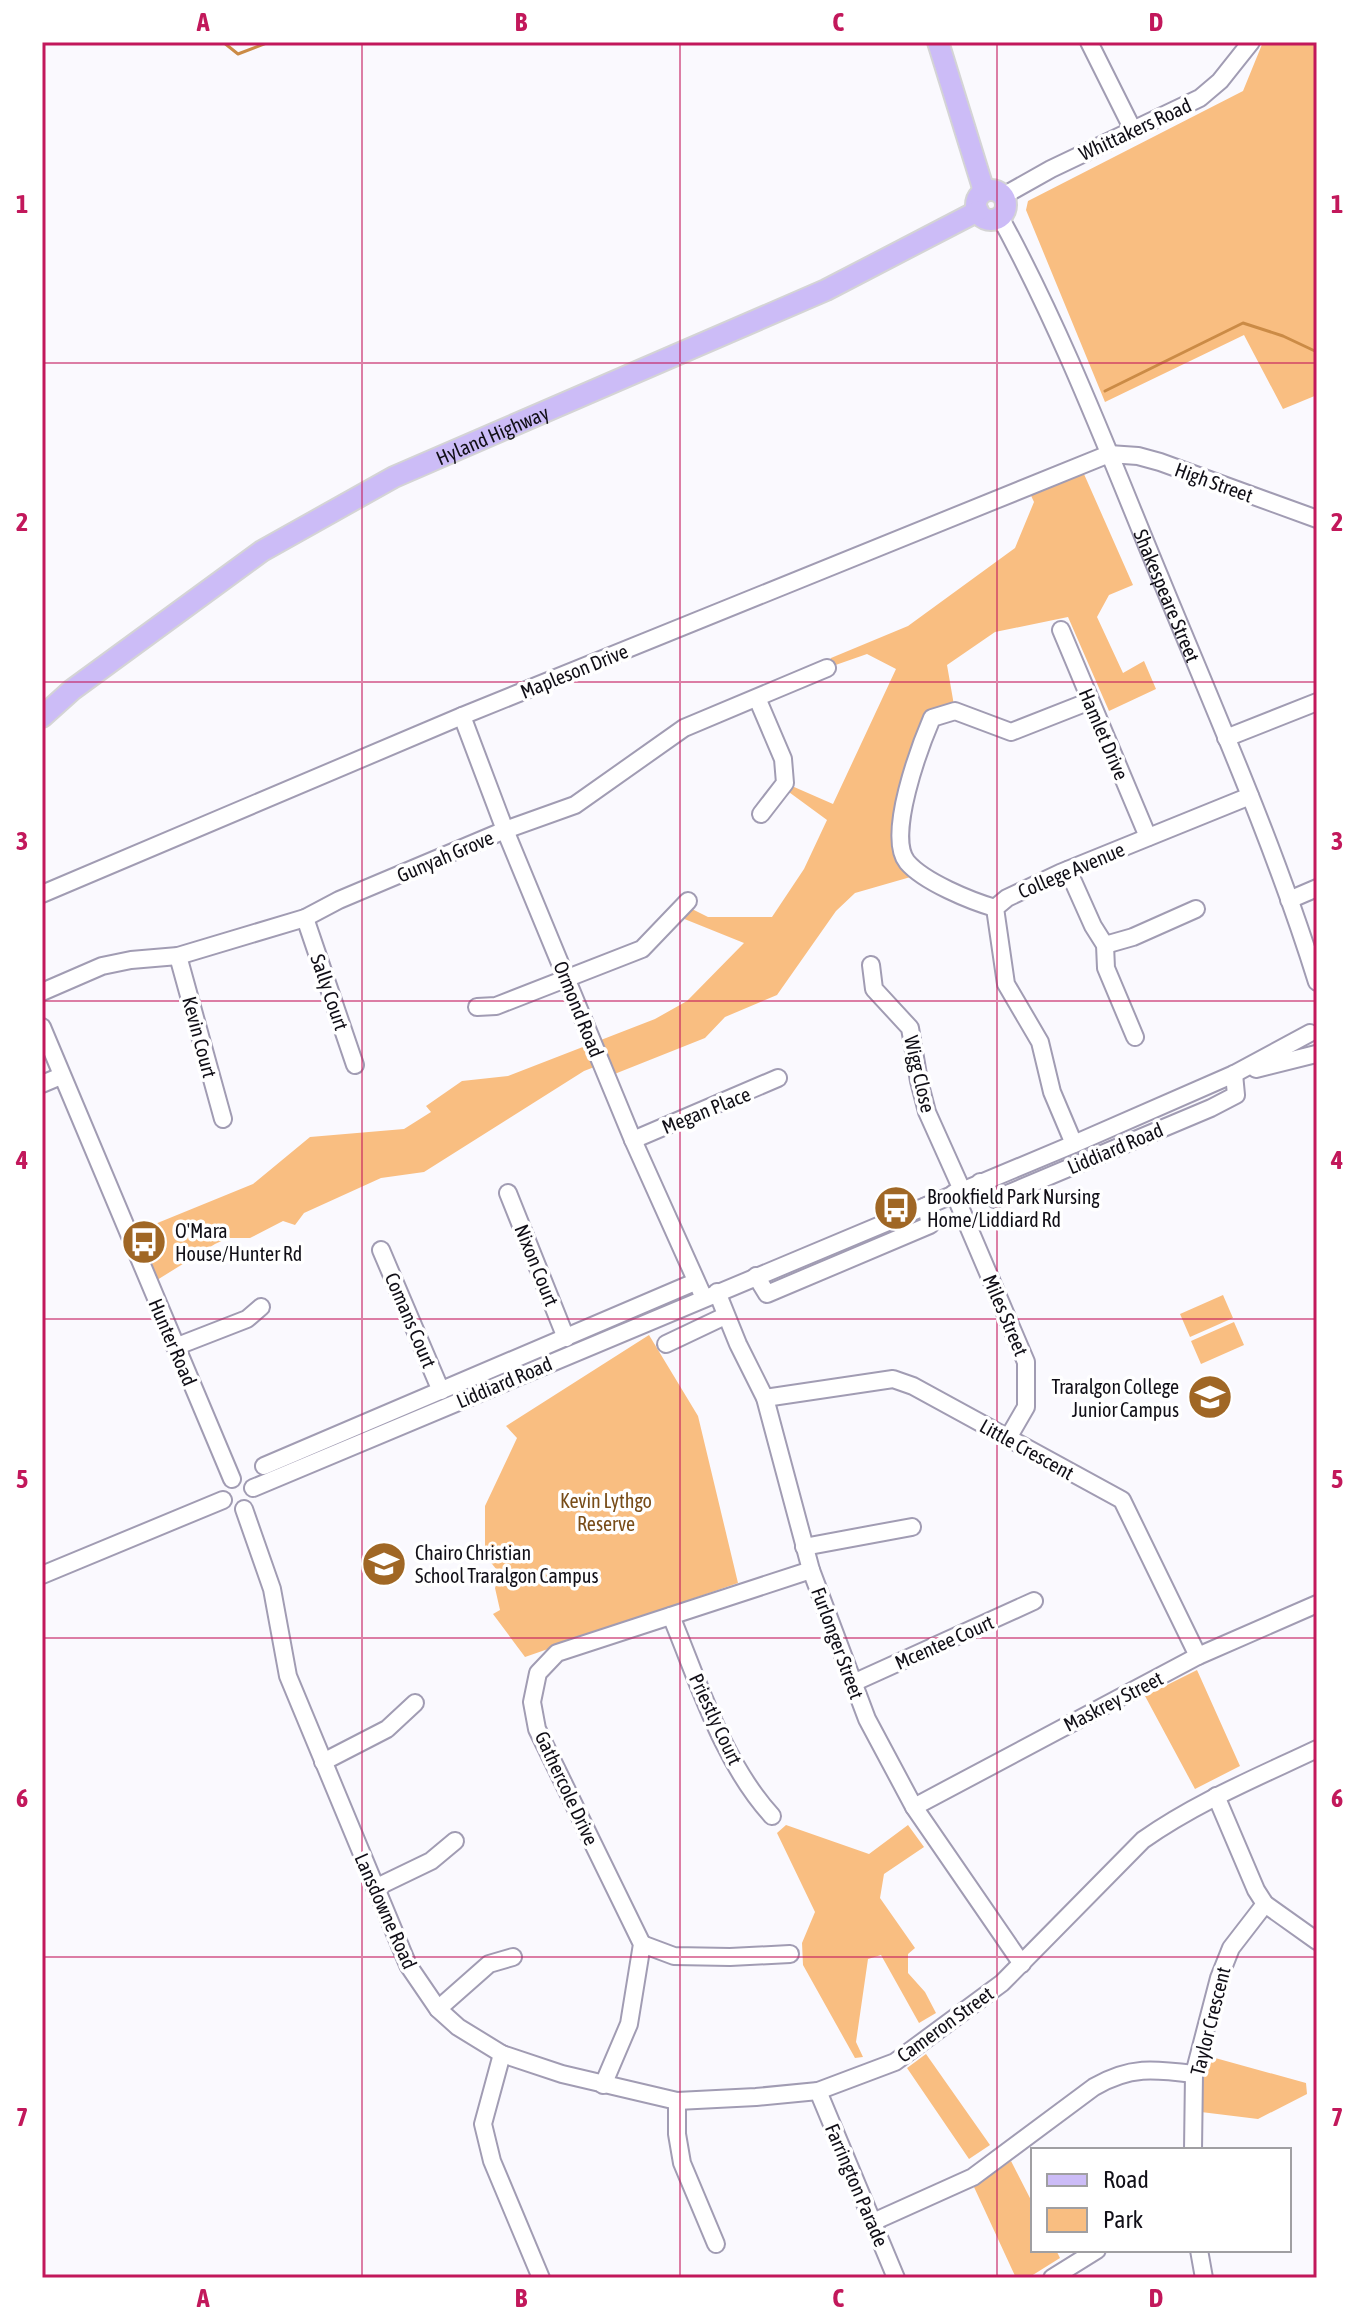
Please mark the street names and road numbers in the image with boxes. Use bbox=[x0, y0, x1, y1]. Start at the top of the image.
street label: Whittakers Road bbox=[1075, 93, 1195, 165]
street label: Hyland Highway bbox=[432, 400, 552, 469]
street label: High Street bbox=[1172, 457, 1256, 507]
street label: Shakespeare Street bbox=[1130, 526, 1205, 665]
street label: Mapleson Drive bbox=[517, 639, 631, 703]
street label: Hamlet Drive bbox=[1074, 685, 1134, 783]
street label: Gunyah Grove bbox=[393, 825, 497, 887]
street label: College Avenue bbox=[1014, 837, 1128, 903]
street label: Sally Court bbox=[306, 951, 354, 1033]
street label: Ormond Road bbox=[549, 958, 609, 1060]
street label: Kevin Court bbox=[178, 994, 222, 1080]
street label: Wigg Close bbox=[900, 1033, 940, 1115]
street label: Megan Place bbox=[658, 1082, 754, 1138]
street label: Liddiard Road bbox=[1064, 1118, 1166, 1178]
street label: Nixon Court bbox=[510, 1221, 564, 1309]
street label: Comans Court bbox=[381, 1269, 441, 1371]
street label: Miles Street bbox=[979, 1271, 1033, 1359]
street label: Hunter Road bbox=[144, 1295, 202, 1389]
street label: Liddiard Road bbox=[453, 1352, 555, 1412]
street label: Little Crescent bbox=[976, 1414, 1078, 1484]
street label: Furlonger Street bbox=[807, 1584, 869, 1702]
street label: Mcentee Court bbox=[891, 1610, 997, 1674]
street label: Maskrey Street bbox=[1060, 1666, 1167, 1736]
street label: Priestly Court bbox=[685, 1670, 747, 1768]
street label: Gathercole Drive bbox=[531, 1727, 603, 1849]
street label: Lansdowne Road bbox=[350, 1850, 422, 1972]
street label: Taylor Crescent bbox=[1185, 1964, 1235, 2078]
street label: Cameron Street bbox=[892, 1981, 998, 2067]
street label: Farrington Parade bbox=[821, 2120, 893, 2250]

